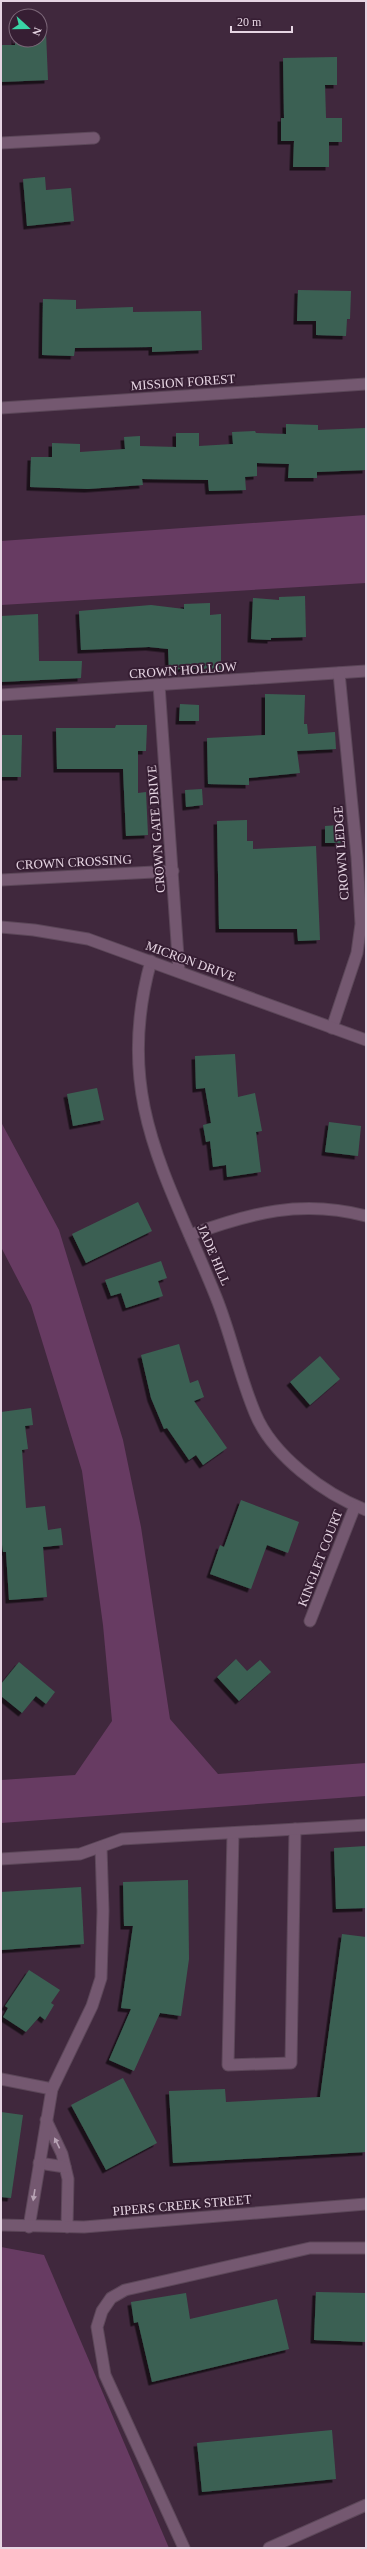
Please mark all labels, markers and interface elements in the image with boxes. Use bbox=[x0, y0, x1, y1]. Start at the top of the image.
north arrow bbox=[8, 8, 48, 48]
scale bar bbox=[231, 8, 292, 34]
text: 20 m bbox=[237, 15, 262, 29]
text: N bbox=[30, 26, 44, 37]
street label: MISSION FOREST bbox=[130, 371, 236, 393]
street label: CROWN HOLLOW bbox=[129, 659, 238, 681]
street label: CROWN GATE DRIVE bbox=[144, 765, 168, 893]
street label: CROWN LEDGE bbox=[330, 805, 352, 901]
street label: CROWN CROSSING bbox=[16, 851, 132, 873]
street label: MICRON DRIVE bbox=[144, 938, 238, 984]
street label: JADE HILL bbox=[194, 1222, 234, 1288]
street label: KINGLET COURT bbox=[295, 1507, 345, 1609]
one-way arrow bbox=[54, 2137, 60, 2149]
one-way arrow bbox=[31, 2189, 37, 2201]
street label: PIPERS CREEK STREET bbox=[112, 2191, 252, 2219]

